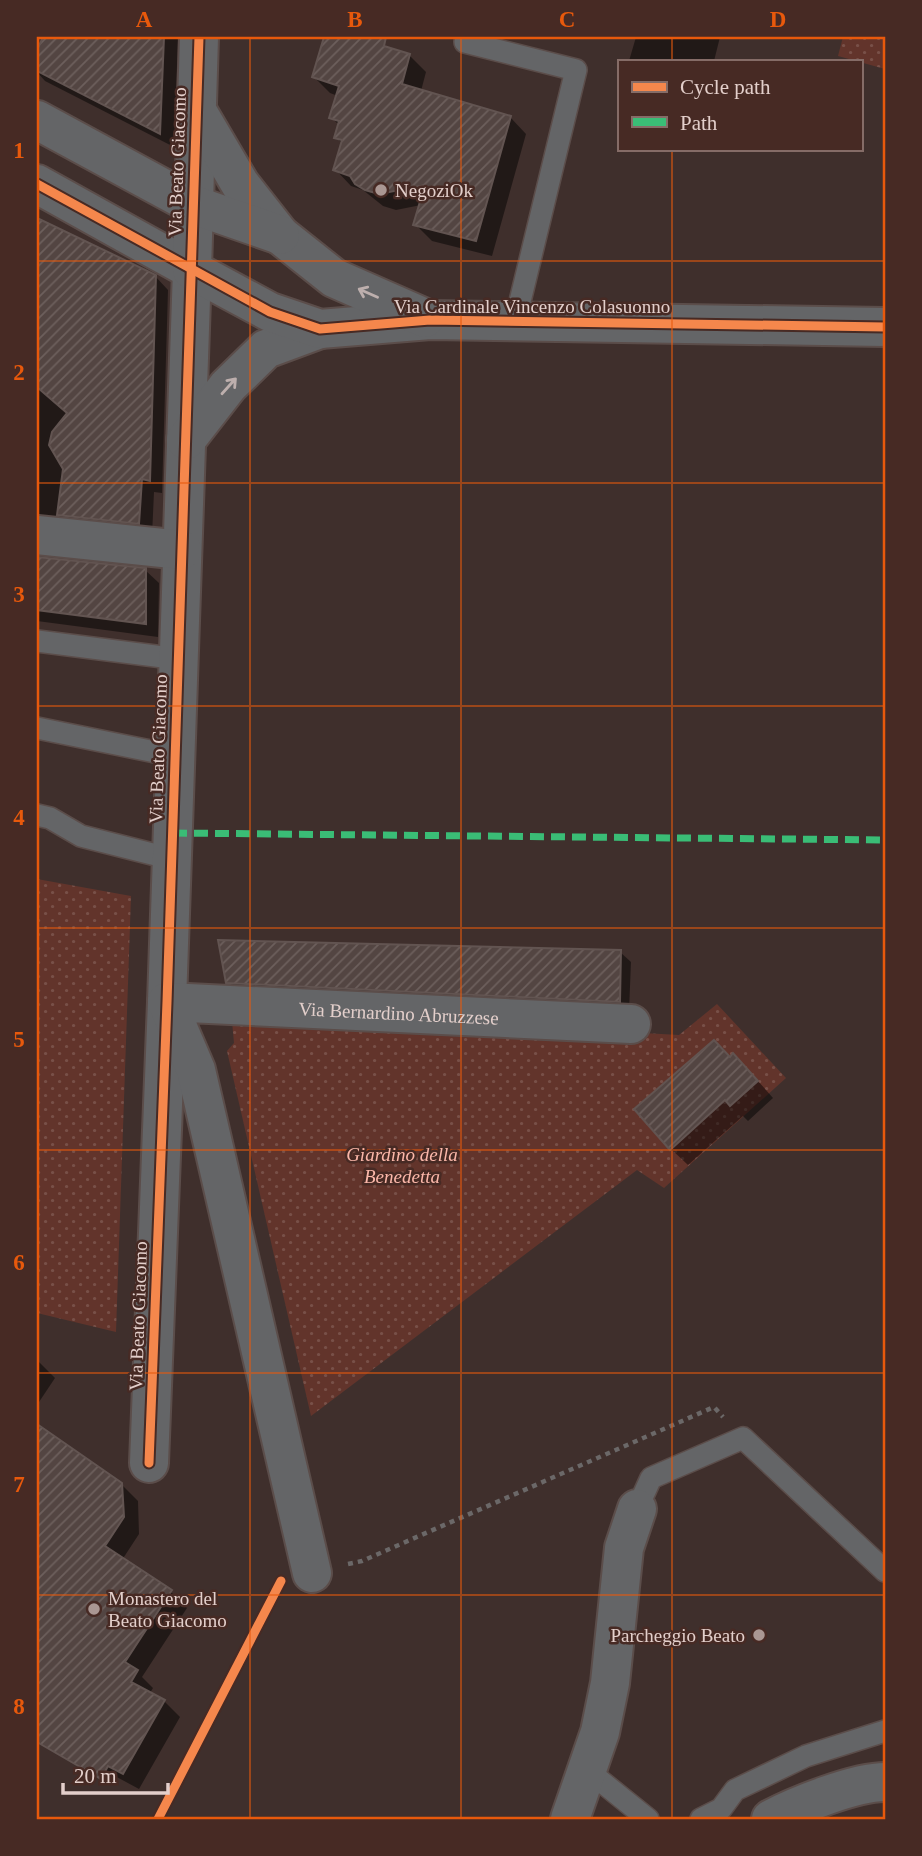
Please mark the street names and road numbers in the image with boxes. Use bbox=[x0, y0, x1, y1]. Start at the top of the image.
street label: Via Beato Giacomo bbox=[164, 87, 190, 237]
street label: Via Cardinale Vincenzo Colasuonno bbox=[394, 296, 670, 317]
street label: Via Beato Giacomo bbox=[145, 674, 171, 824]
street label: Via Bernardino Abruzzese bbox=[298, 998, 499, 1028]
street label: Via Beato Giacomo bbox=[125, 1241, 151, 1391]

